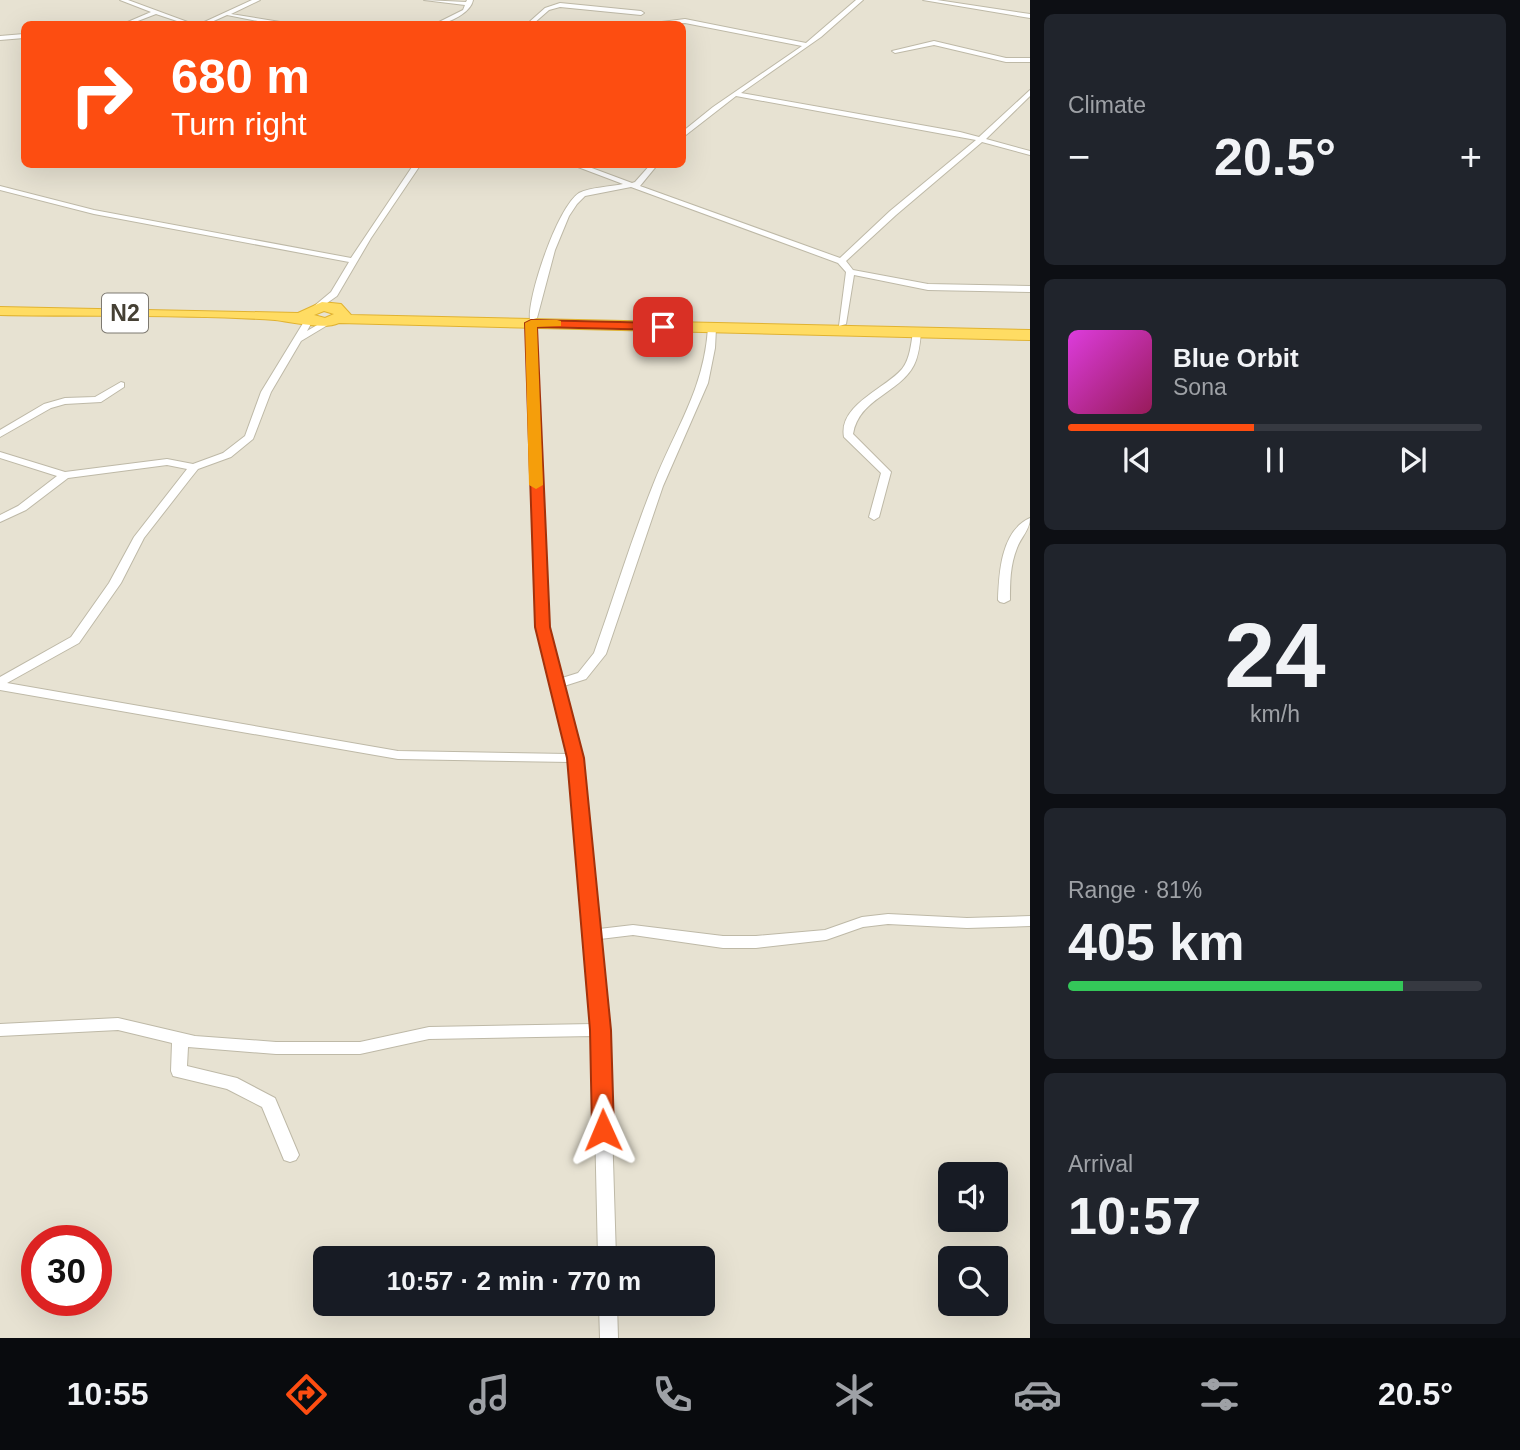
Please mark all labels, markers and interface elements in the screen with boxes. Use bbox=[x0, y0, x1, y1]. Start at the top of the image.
icon: right bbox=[56, 49, 147, 140]
text: 680 m bbox=[171, 49, 310, 103]
text: Climate bbox=[1068, 92, 1146, 118]
text: Turn right bbox=[171, 106, 307, 142]
text: 20.5° bbox=[1214, 128, 1336, 186]
text: − bbox=[1068, 136, 1090, 178]
text: + bbox=[1460, 136, 1482, 178]
road number: N2 bbox=[102, 294, 148, 332]
pin bbox=[633, 297, 693, 357]
icon: arrive bbox=[644, 308, 682, 346]
text: Blue Orbit bbox=[1173, 343, 1299, 373]
text: Sona bbox=[1173, 374, 1227, 400]
icon: previous bbox=[1118, 441, 1156, 479]
icon: pause bbox=[1256, 441, 1294, 479]
icon: next bbox=[1394, 441, 1432, 479]
text: 24 bbox=[1224, 605, 1326, 706]
text: km/h bbox=[1250, 701, 1300, 727]
text: Range · 81% bbox=[1068, 877, 1202, 903]
text: 405 km bbox=[1068, 913, 1244, 971]
position arrow bbox=[566, 1093, 640, 1167]
text: Arrival bbox=[1068, 1151, 1133, 1177]
map controls bbox=[938, 1162, 1008, 1316]
button: sound bbox=[938, 1162, 1008, 1232]
text: 10:57 bbox=[1068, 1187, 1201, 1245]
speed limit sign: 30 bbox=[21, 1225, 112, 1316]
button: search bbox=[938, 1246, 1008, 1316]
text: 10:57 · 2 min · 770 m bbox=[387, 1266, 641, 1296]
icon: directions bbox=[282, 1370, 331, 1419]
icon: music bbox=[465, 1370, 514, 1419]
icon: phone bbox=[648, 1370, 697, 1419]
icon: climate bbox=[830, 1370, 879, 1419]
icon: car bbox=[1013, 1370, 1062, 1419]
icon: filters bbox=[1195, 1370, 1244, 1419]
text: 10:55 bbox=[67, 1376, 149, 1412]
text: 20.5° bbox=[1378, 1376, 1453, 1412]

